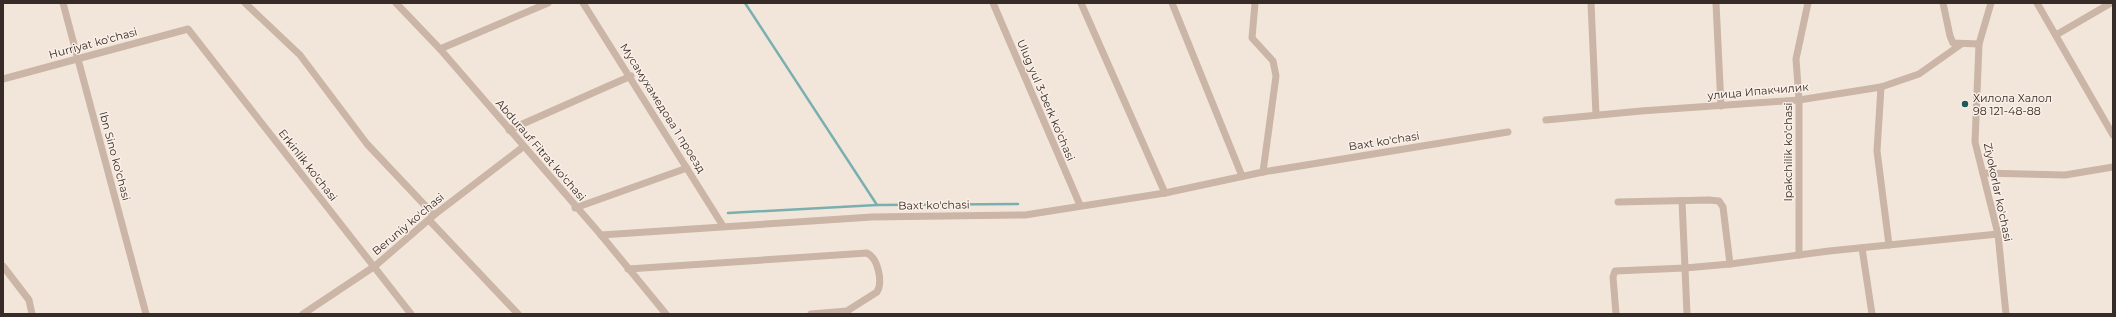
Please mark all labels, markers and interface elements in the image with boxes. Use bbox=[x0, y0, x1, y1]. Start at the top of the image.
street label: Hurriyat ko'chasi bbox=[47, 24, 139, 62]
street label: Ulug yul 3-berk ko'chasi bbox=[1014, 37, 1078, 163]
street label: Мусамухамедова 1 проезд bbox=[617, 41, 709, 175]
street label: улица Ипакчилик bbox=[1706, 80, 1810, 102]
place label: Хилола Халол 98 121-48-88 bbox=[1973, 91, 2052, 118]
street label: Abdurauf Fitrat ko'chasi bbox=[493, 96, 589, 204]
marker: Хилола Халол 98 121-48-88 bbox=[1960, 99, 1970, 109]
street label: Ipakchilik ko'chasi bbox=[1781, 102, 1795, 201]
street label: Ibn Sino ko'chasi bbox=[96, 110, 134, 202]
street label: Erkinlik ko'chasi bbox=[276, 126, 340, 204]
street label: Baxt ko'chasi bbox=[1348, 128, 1420, 154]
street label: Ziyokorlar ko'chasi bbox=[1981, 141, 2015, 243]
street label: Beruniy ko'chasi bbox=[369, 190, 447, 258]
street label: Baxt ko'chasi bbox=[898, 197, 970, 213]

